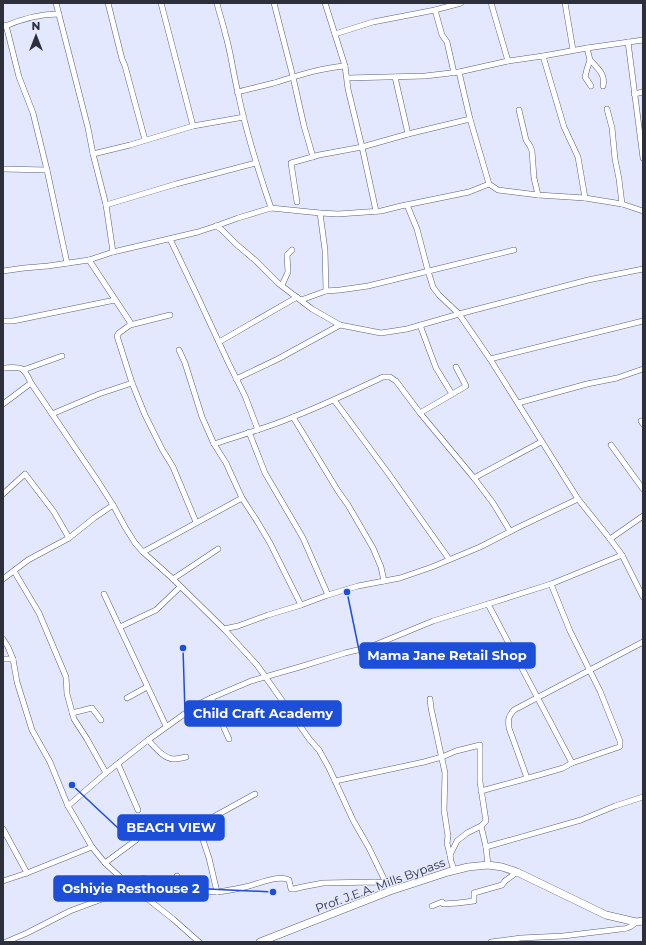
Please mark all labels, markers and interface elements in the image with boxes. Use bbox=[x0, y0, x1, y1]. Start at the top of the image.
north arrow bbox=[16, 16, 56, 56]
text: N bbox=[32, 19, 40, 33]
callout: Mama Jane Retail Shop bbox=[360, 643, 535, 668]
text: Mama Jane Retail Shop bbox=[367, 647, 527, 663]
callout: Child Craft Academy bbox=[185, 701, 341, 726]
text: Child Craft Academy bbox=[193, 705, 333, 721]
callout: BEACH VIEW bbox=[118, 815, 224, 840]
text: BEACH VIEW bbox=[126, 819, 216, 835]
street label: Prof. J.E.A. Mills Bypass bbox=[313, 854, 447, 915]
callout: Oshiyie Resthouse 2 bbox=[54, 876, 208, 901]
text: Oshiyie Resthouse 2 bbox=[62, 880, 200, 896]

